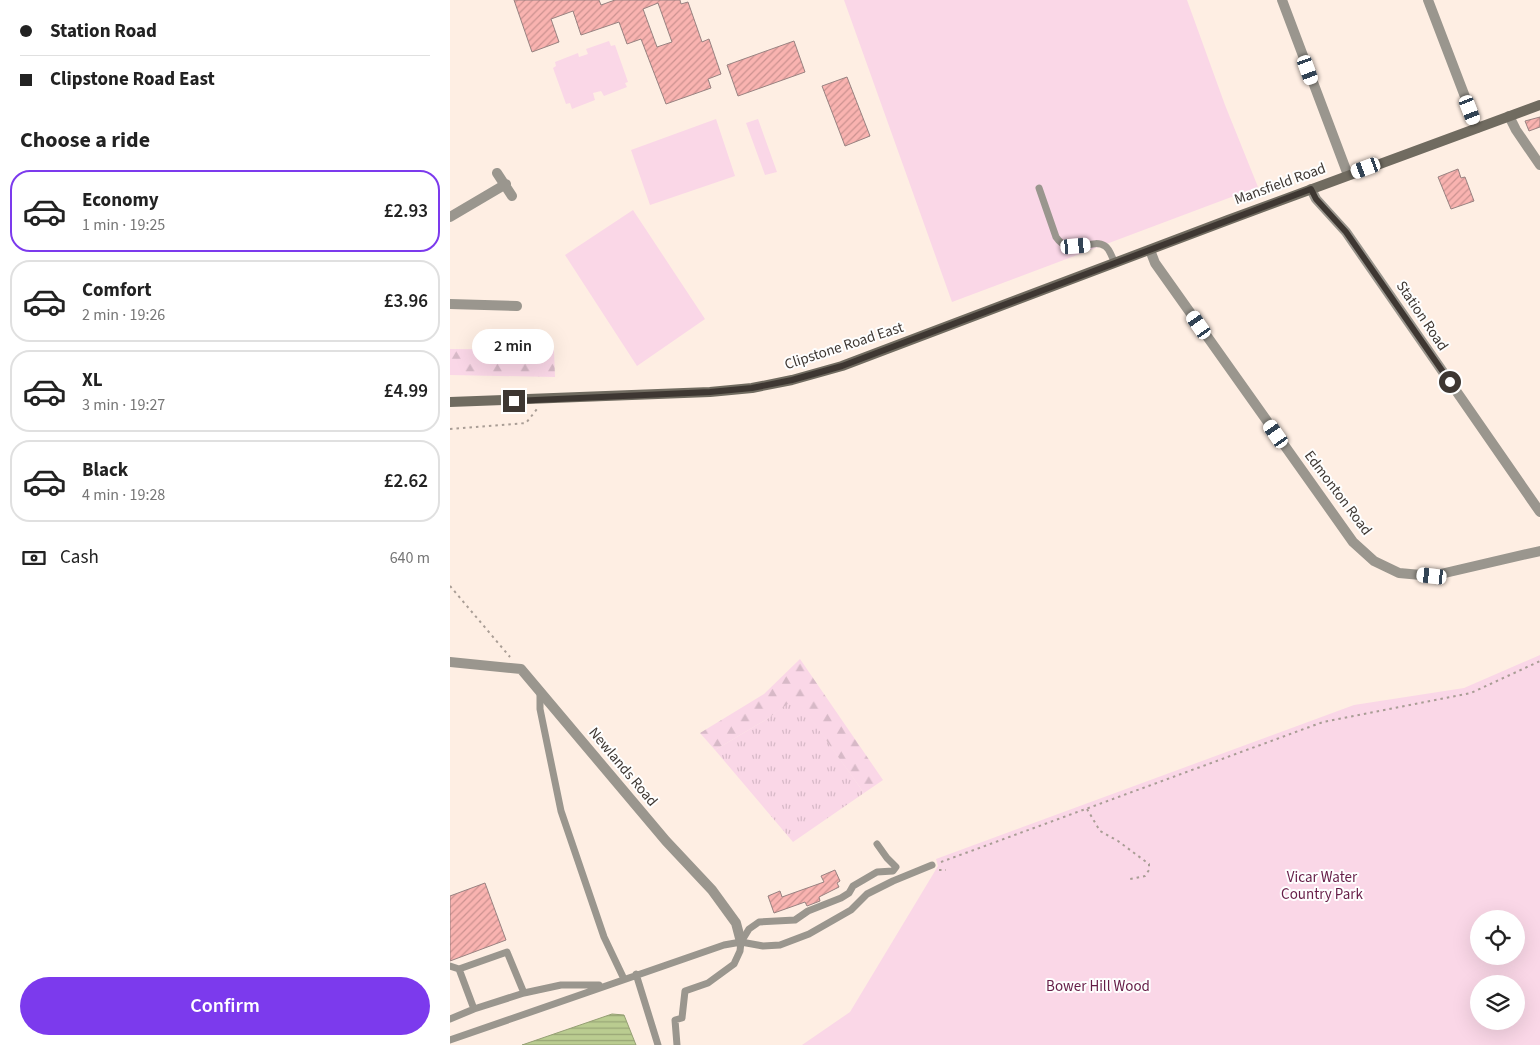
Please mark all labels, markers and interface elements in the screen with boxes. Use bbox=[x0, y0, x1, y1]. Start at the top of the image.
text: Station Road bbox=[50, 18, 157, 45]
car bbox=[1295, 53, 1320, 87]
text: Clipstone Road East bbox=[50, 66, 215, 93]
car bbox=[1457, 93, 1482, 127]
text: Choose a ride bbox=[20, 124, 150, 156]
car bbox=[1349, 156, 1382, 180]
street label: Mansfield Road bbox=[1231, 158, 1329, 210]
text: Economy bbox=[82, 187, 159, 214]
icon: car bbox=[22, 189, 67, 234]
text: £2.93 bbox=[384, 198, 428, 225]
text: 1 min · 19:25 bbox=[82, 214, 165, 236]
car bbox=[1060, 237, 1091, 255]
text: Comfort bbox=[82, 277, 152, 304]
street label: Station Road bbox=[1391, 277, 1453, 355]
icon: car bbox=[22, 279, 67, 324]
text: £3.96 bbox=[384, 288, 428, 315]
text: 2 min · 19:26 bbox=[82, 304, 165, 326]
car bbox=[1184, 308, 1213, 342]
street label: Clipstone Road East bbox=[782, 317, 906, 375]
callout: 2 min bbox=[473, 328, 555, 364]
text: 2 min bbox=[494, 335, 532, 357]
text: XL bbox=[82, 367, 103, 394]
icon: car bbox=[22, 369, 67, 414]
route start bbox=[1439, 371, 1461, 393]
text: £4.99 bbox=[384, 378, 428, 405]
route end bbox=[503, 390, 525, 412]
text: 3 min · 19:27 bbox=[82, 394, 165, 416]
car bbox=[1261, 417, 1290, 451]
street label: Edmonton Road bbox=[1299, 446, 1377, 540]
text: Black bbox=[82, 457, 128, 484]
icon: car bbox=[22, 459, 67, 504]
text: £2.62 bbox=[384, 468, 428, 495]
text: 4 min · 19:28 bbox=[82, 484, 165, 506]
icon: cash bbox=[20, 544, 48, 572]
text: Cash bbox=[60, 544, 99, 571]
text: 640 m bbox=[390, 547, 430, 569]
car bbox=[1416, 567, 1447, 585]
street label: Newlands Road bbox=[584, 723, 662, 811]
park label: Vicar Water Country Park bbox=[1281, 867, 1363, 905]
map controls bbox=[1470, 910, 1525, 1030]
button: locate bbox=[1470, 910, 1525, 965]
button: layers bbox=[1470, 975, 1525, 1030]
park label: Bower Hill Wood bbox=[1046, 976, 1150, 997]
button: Confirm bbox=[20, 977, 430, 1035]

